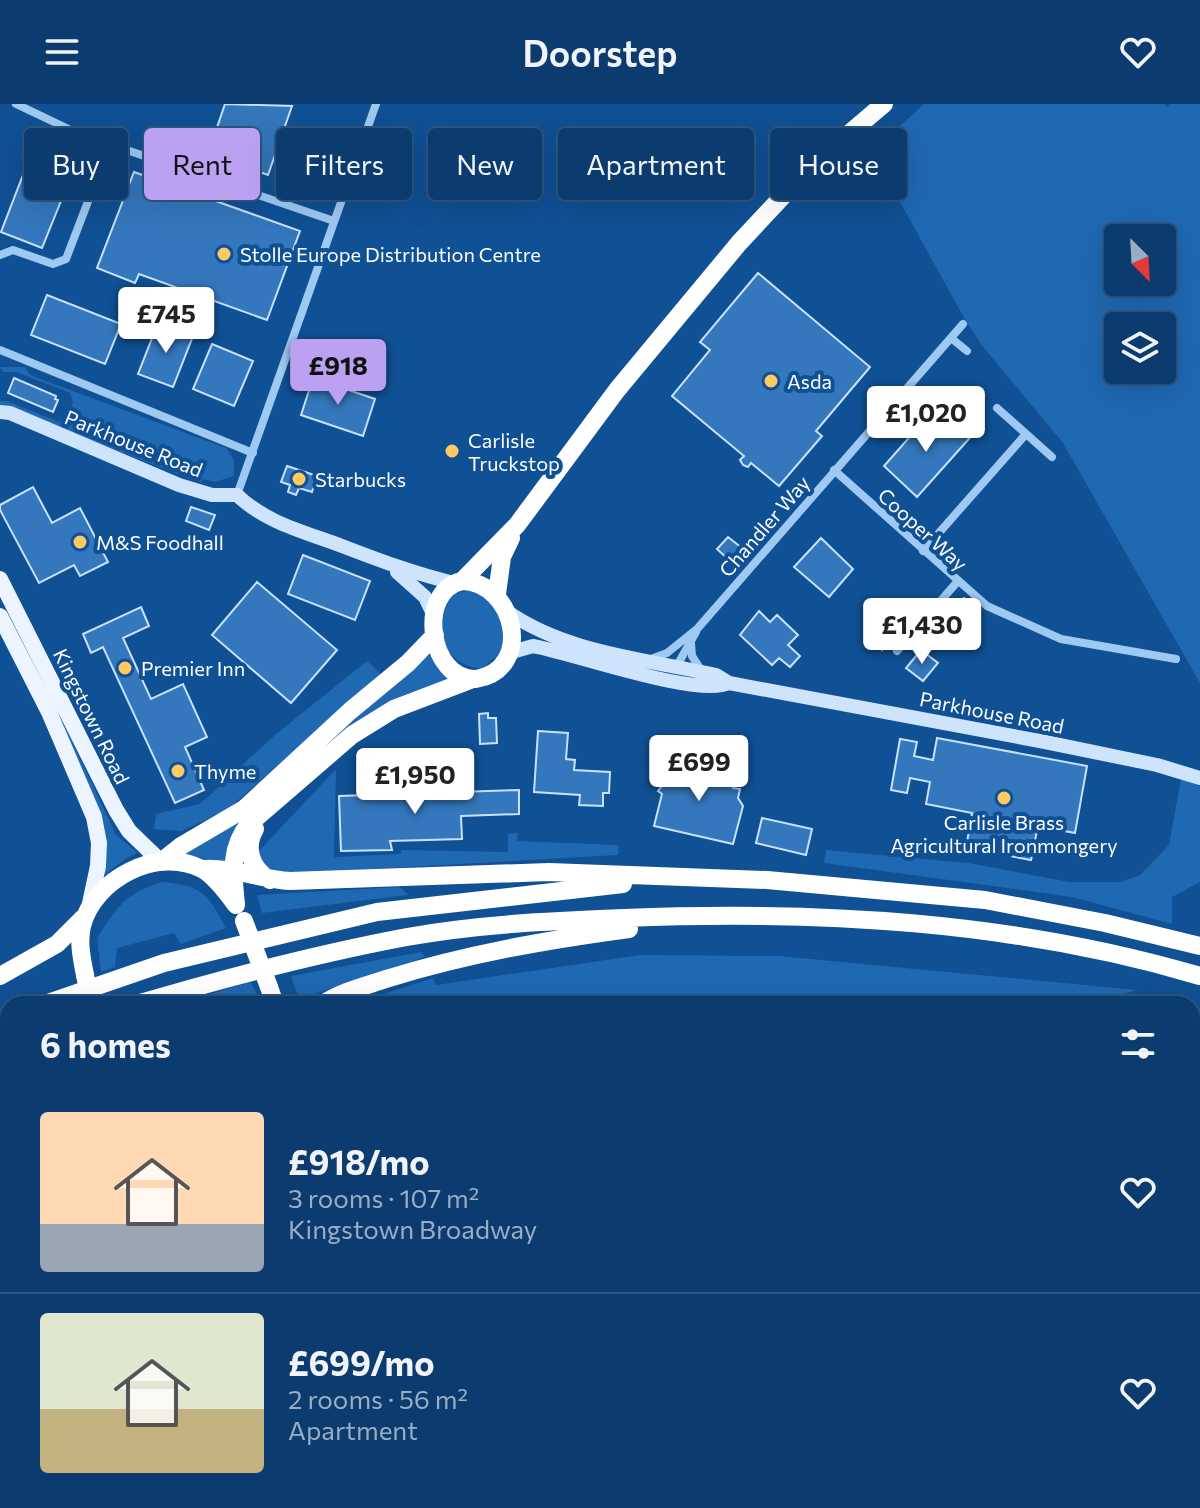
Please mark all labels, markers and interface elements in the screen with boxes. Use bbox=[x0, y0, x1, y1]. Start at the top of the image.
icon: menu bbox=[40, 30, 84, 74]
text: Doorstep bbox=[522, 30, 678, 74]
icon: heart bbox=[1116, 30, 1160, 74]
chip: Buy bbox=[24, 128, 128, 200]
chip: Rent bbox=[144, 128, 260, 200]
chip: Filters bbox=[276, 128, 412, 200]
chip: New bbox=[428, 128, 542, 200]
chip: Apartment bbox=[558, 128, 754, 200]
chip: House bbox=[770, 128, 907, 200]
north arrow bbox=[1104, 224, 1176, 296]
map controls bbox=[1104, 224, 1176, 384]
place label: Stolle Europe Distribution Centre bbox=[240, 242, 541, 266]
marker: Stolle Europe Distribution Centre bbox=[215, 245, 233, 263]
pin: £745 bbox=[119, 287, 213, 355]
text: £745 bbox=[136, 297, 196, 328]
button: layers bbox=[1104, 312, 1176, 384]
pin: £918 bbox=[291, 339, 385, 407]
text: £918 bbox=[308, 349, 368, 380]
place label: Asda bbox=[787, 369, 832, 393]
marker: Asda bbox=[762, 372, 780, 390]
pin: £1,020 bbox=[861, 386, 991, 454]
text: £1,020 bbox=[885, 396, 967, 427]
street label: Parkhouse Road bbox=[62, 404, 206, 482]
place label: Carlisle Truckstop bbox=[468, 428, 560, 475]
marker: Carlisle Truckstop bbox=[443, 442, 461, 460]
place label: Starbucks bbox=[315, 467, 406, 491]
marker: Starbucks bbox=[290, 470, 308, 488]
street label: Chandler Way bbox=[714, 471, 814, 581]
street label: Cooper Way bbox=[873, 483, 973, 575]
place label: M&S Foodhall bbox=[96, 530, 224, 554]
marker: M&S Foodhall bbox=[71, 533, 89, 551]
pin: £1,430 bbox=[857, 598, 987, 666]
text: £1,430 bbox=[881, 608, 963, 639]
street label: Kingstown Road bbox=[49, 644, 135, 788]
place label: Premier Inn bbox=[141, 656, 245, 680]
marker: Premier Inn bbox=[116, 659, 134, 677]
street label: Parkhouse Road bbox=[918, 686, 1066, 738]
pin: £699 bbox=[652, 735, 746, 803]
text: £699 bbox=[667, 745, 731, 776]
pin: £1,950 bbox=[350, 748, 480, 816]
text: £1,950 bbox=[374, 758, 456, 789]
place label: Thyme bbox=[194, 759, 256, 783]
marker: Thyme bbox=[169, 762, 187, 780]
marker: Carlisle Brass Agricultural Ironmongery bbox=[995, 789, 1013, 807]
place label: Carlisle Brass Agricultural Ironmongery bbox=[890, 810, 1118, 857]
icon: filters bbox=[1116, 1022, 1160, 1066]
text: 6 homes bbox=[40, 1023, 171, 1065]
text: £918/mo bbox=[288, 1140, 430, 1182]
icon: home bbox=[104, 1144, 200, 1240]
icon: heart bbox=[1116, 1170, 1160, 1214]
text: 3 rooms · 107 m² bbox=[288, 1182, 479, 1213]
text: Kingstown Broadway bbox=[288, 1213, 537, 1244]
text: £699/mo bbox=[288, 1341, 435, 1383]
icon: home bbox=[104, 1345, 200, 1441]
icon: heart bbox=[1116, 1371, 1160, 1415]
text: 2 rooms · 56 m² bbox=[288, 1383, 468, 1414]
text: Apartment bbox=[288, 1414, 418, 1445]

